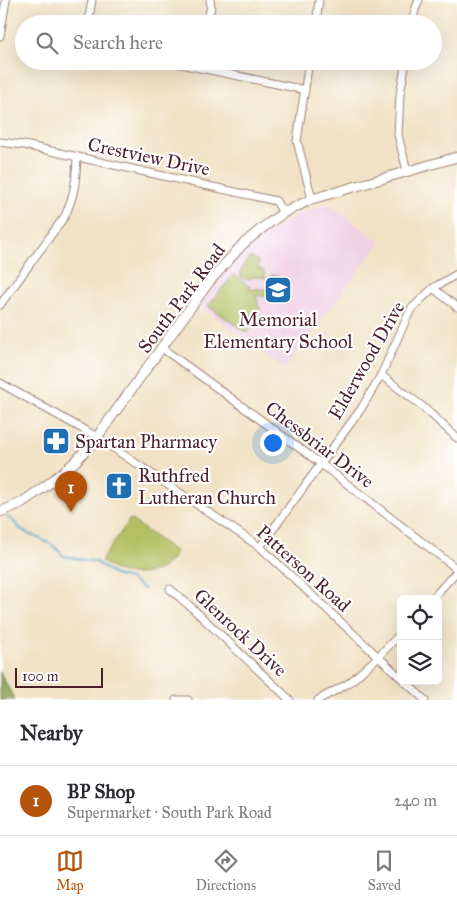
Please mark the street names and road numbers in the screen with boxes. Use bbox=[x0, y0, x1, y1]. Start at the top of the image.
street label: Crestview Drive bbox=[86, 132, 212, 181]
street label: South Park Road bbox=[133, 239, 230, 358]
street label: Elderwood Drive bbox=[323, 297, 410, 423]
street label: Chessbriar Drive bbox=[261, 396, 379, 493]
street label: Patterson Road bbox=[252, 520, 356, 617]
street label: Glenrock Drive bbox=[189, 583, 292, 681]

